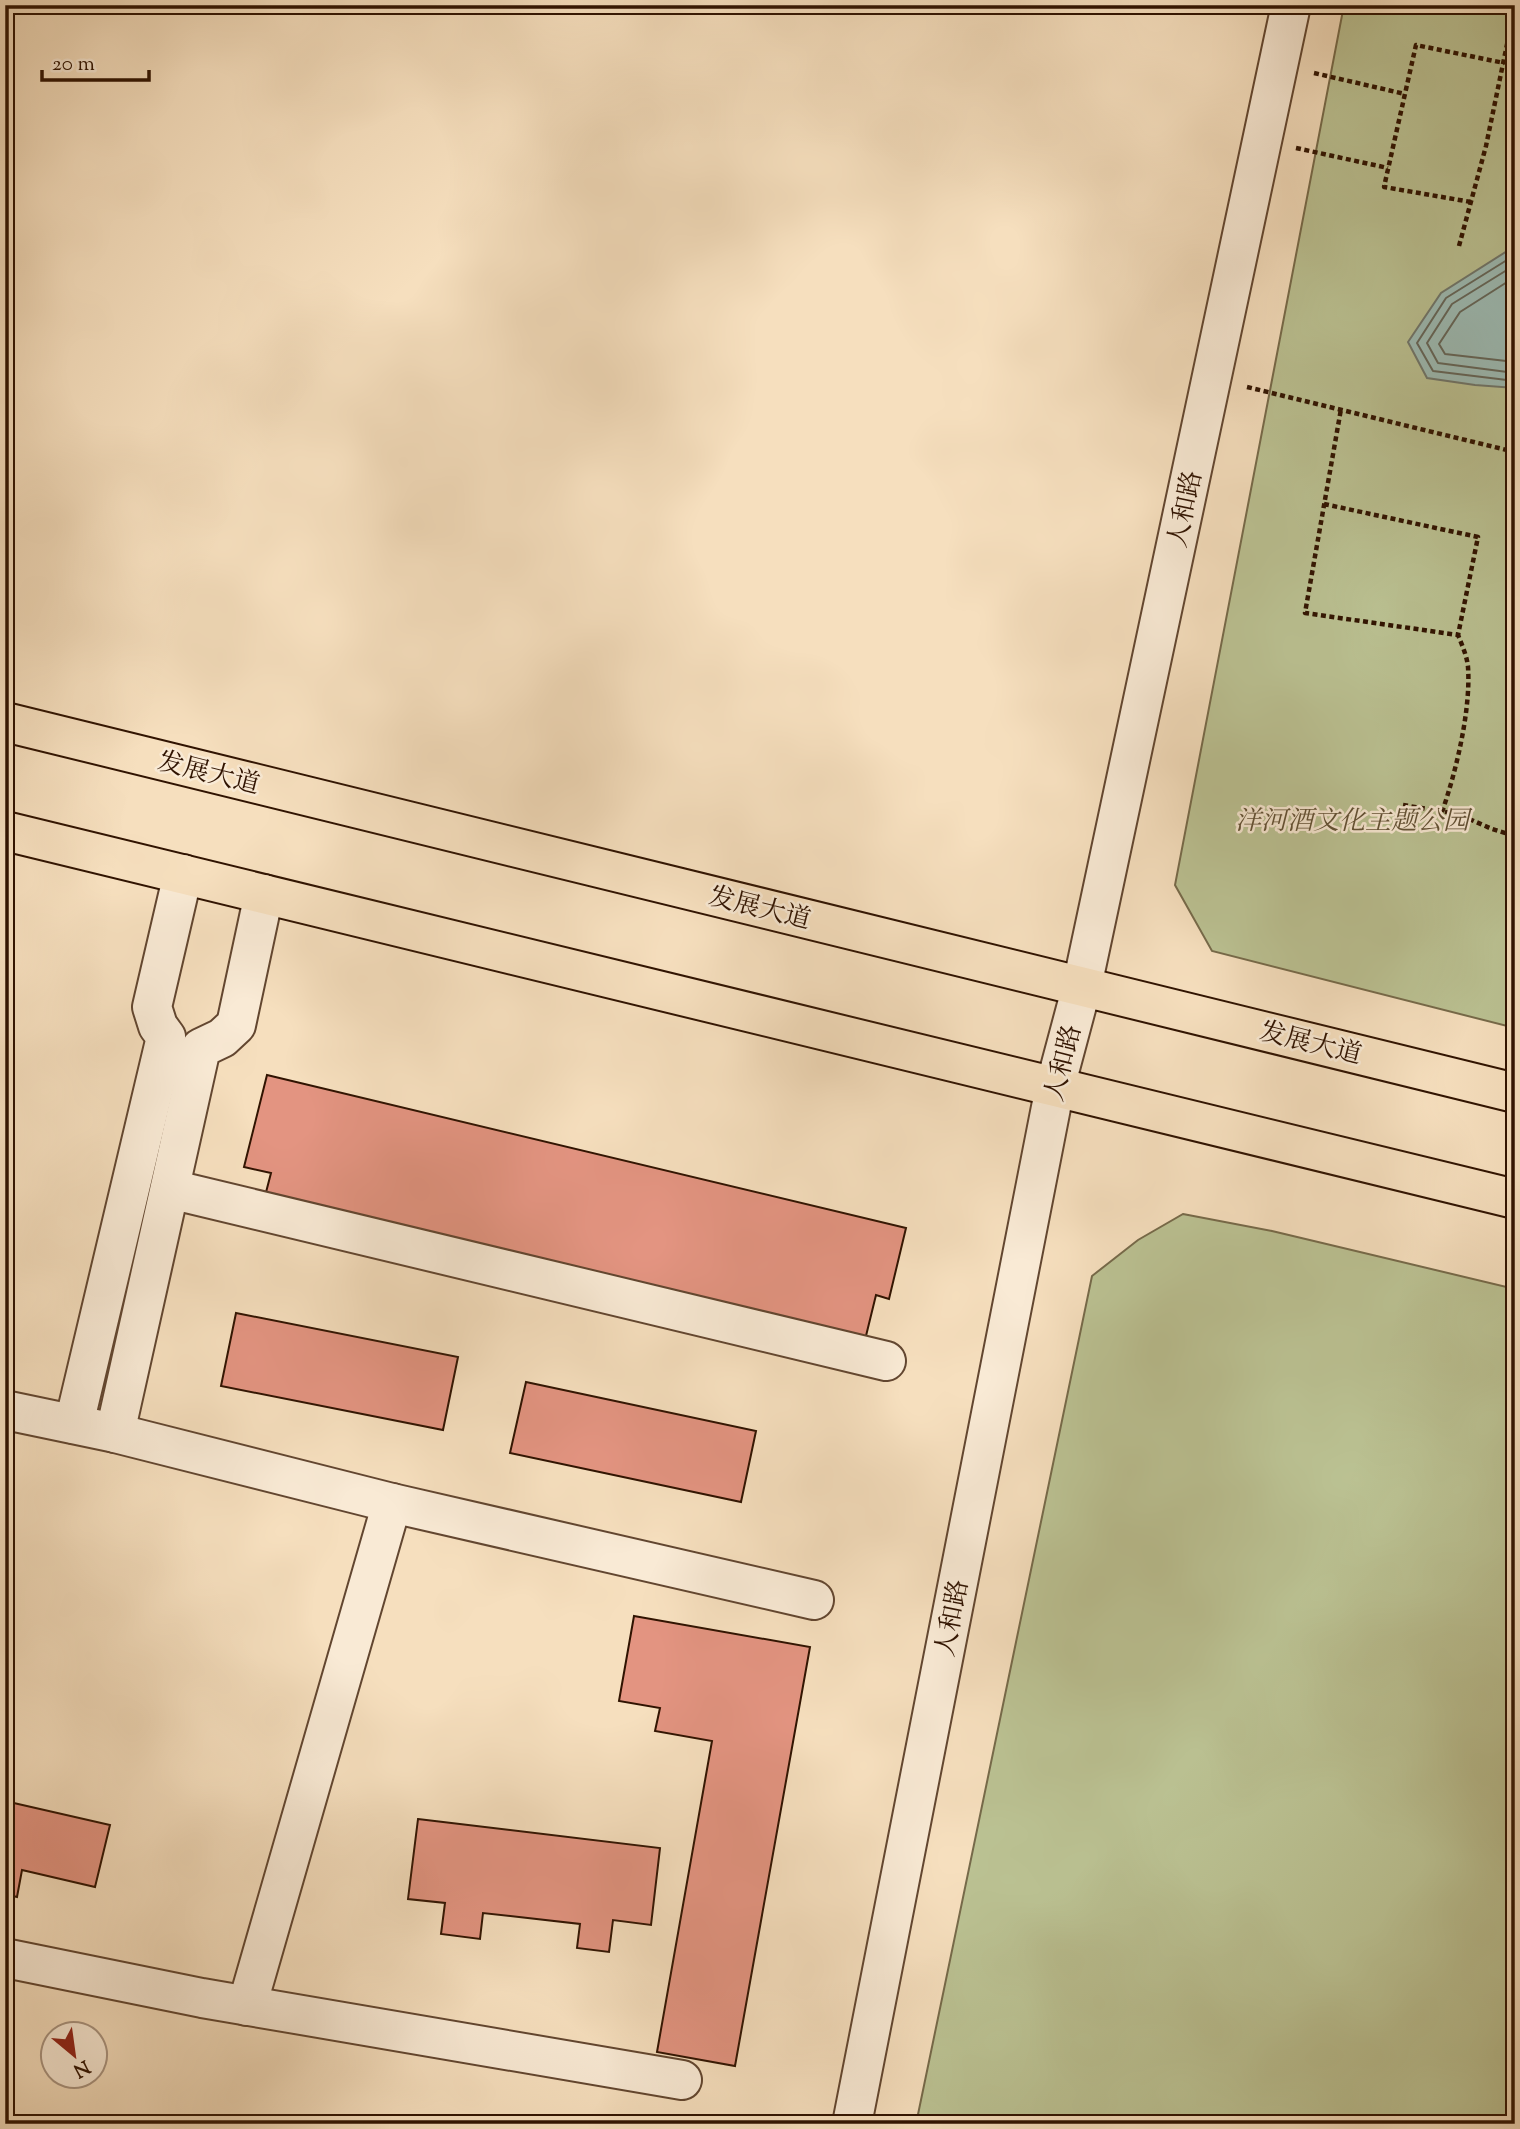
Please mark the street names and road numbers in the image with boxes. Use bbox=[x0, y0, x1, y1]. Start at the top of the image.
street label: 人和路 bbox=[1160, 468, 1213, 552]
street label: 发展大道 bbox=[153, 744, 263, 805]
street label: 发展大道 bbox=[704, 879, 814, 940]
street label: 发展大道 bbox=[1255, 1014, 1365, 1075]
street label: 人和路 bbox=[1037, 1021, 1092, 1106]
street label: 人和路 bbox=[928, 1577, 979, 1660]

